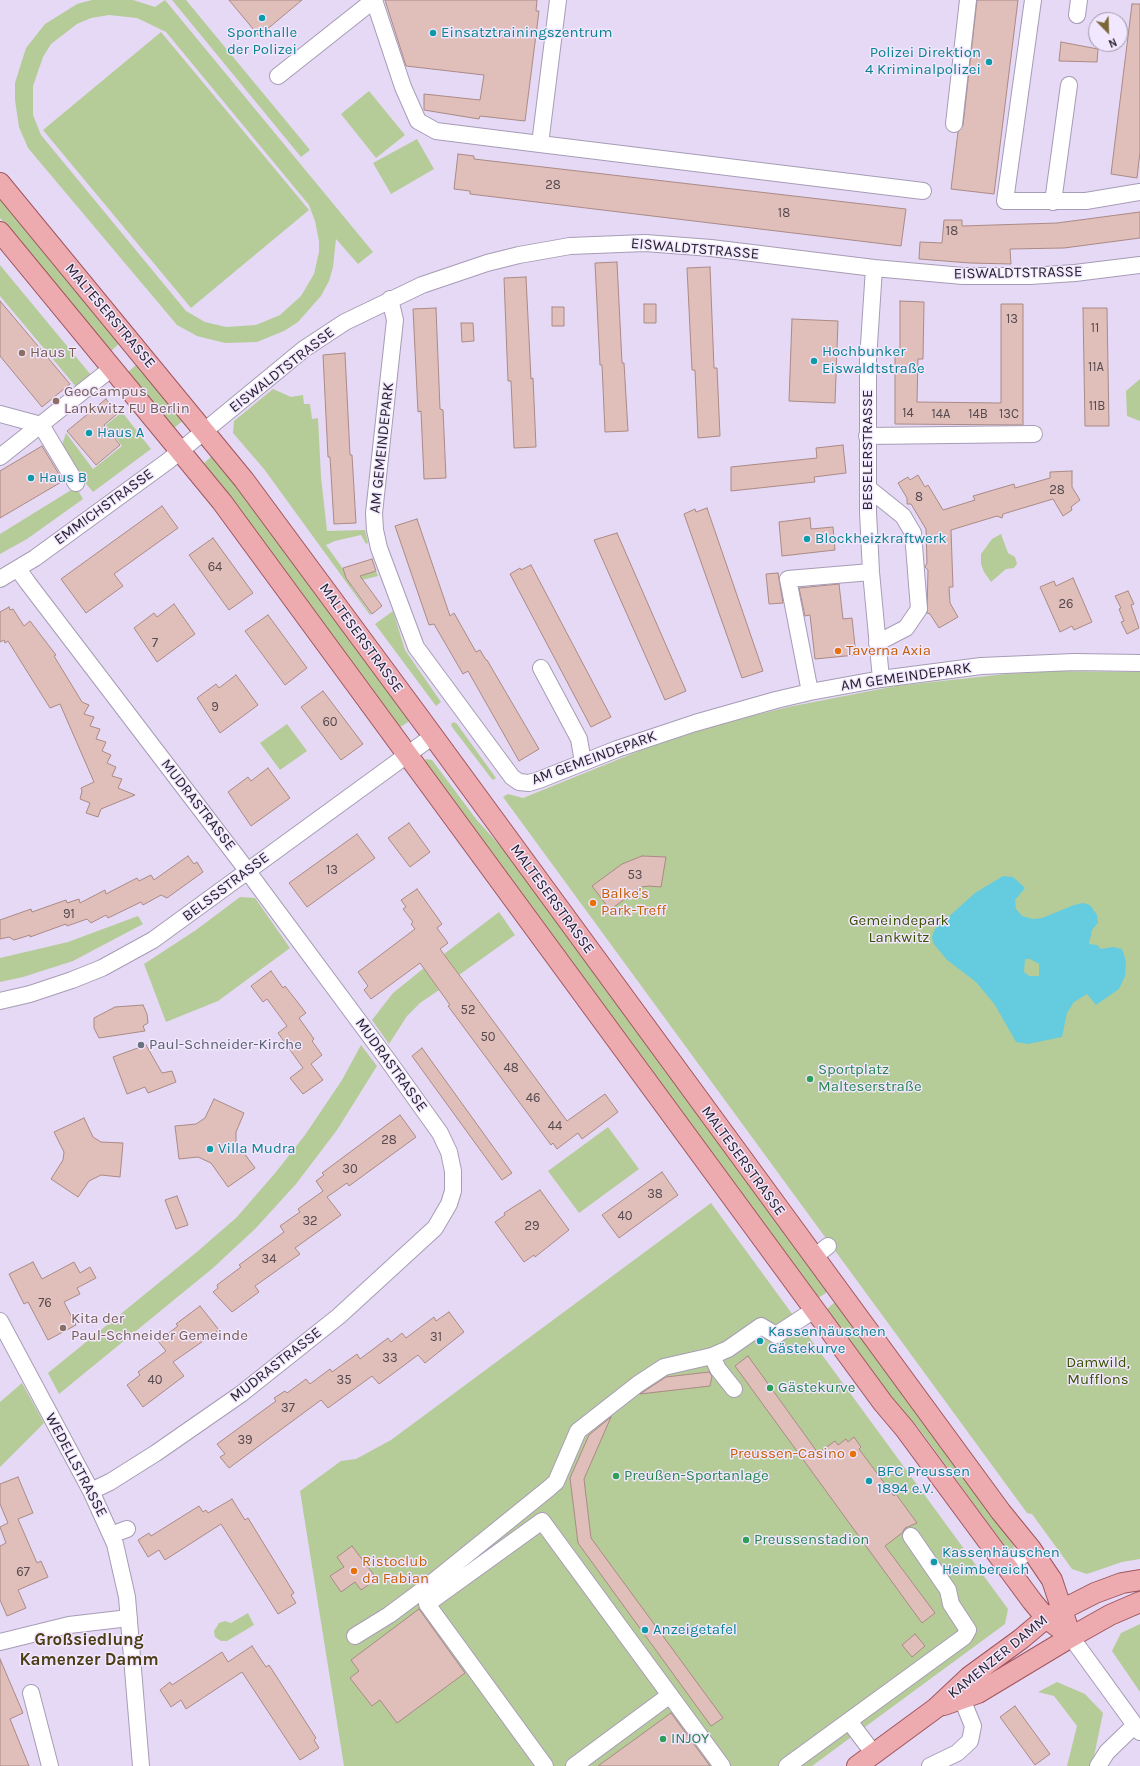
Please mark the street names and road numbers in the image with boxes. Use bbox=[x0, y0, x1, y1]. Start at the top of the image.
street label: EISWALDTSTRASSE bbox=[630, 234, 760, 264]
street label: MALTESERSTRASSE bbox=[61, 260, 159, 372]
street label: EISWALDTSTRASSE bbox=[954, 263, 1082, 283]
street label: EISWALDTSTRASSE bbox=[226, 323, 338, 417]
street label: AM GEMEINDEPARK bbox=[366, 382, 398, 514]
street label: BESELERSTRASSE bbox=[859, 390, 877, 510]
street label: EMMICHSTRASSE bbox=[51, 465, 157, 549]
street label: MALTESERSTRASSE bbox=[315, 580, 407, 696]
street label: AM GEMEINDEPARK bbox=[840, 659, 972, 695]
street label: AM GEMEINDEPARK bbox=[529, 727, 659, 789]
street label: MUDRASTRASSE bbox=[157, 756, 239, 854]
street label: MALTESERSTRASSE bbox=[506, 841, 598, 957]
street label: BELSSSTRASSE bbox=[179, 849, 273, 925]
street label: MUDRASTRASSE bbox=[351, 1015, 431, 1115]
street label: MALTESERSTRASSE bbox=[697, 1103, 789, 1219]
street label: MUDRASTRASSE bbox=[227, 1324, 325, 1406]
street label: WEDELLSTRASSE bbox=[41, 1410, 111, 1520]
street label: KAMENZER DAMM bbox=[945, 1611, 1051, 1703]

